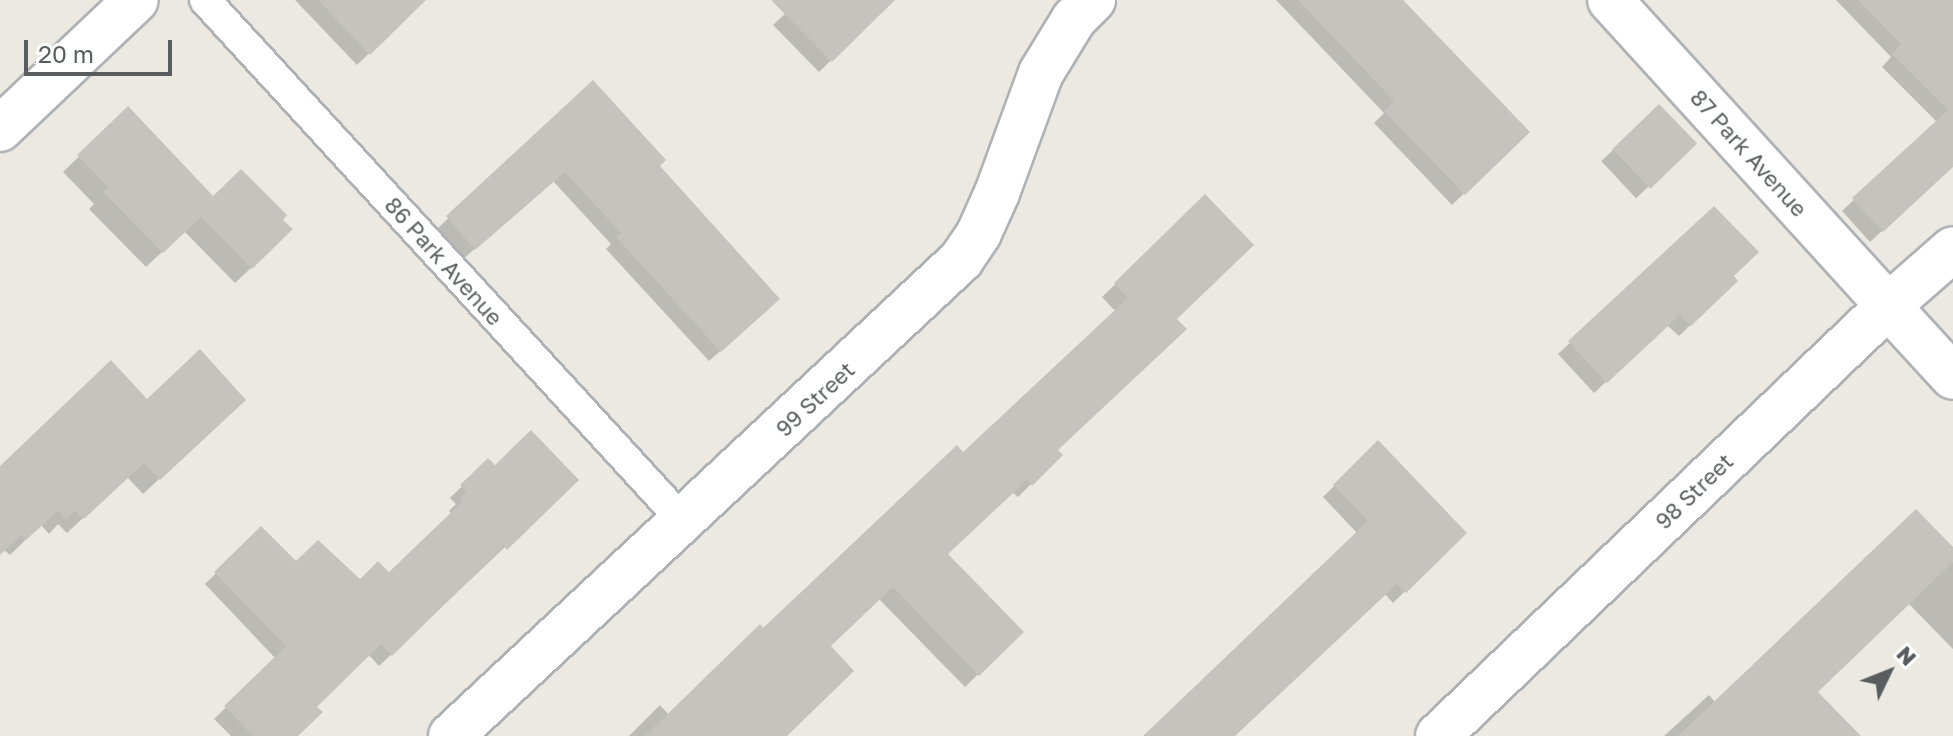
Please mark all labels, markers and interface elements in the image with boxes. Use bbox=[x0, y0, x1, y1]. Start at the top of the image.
scale bar bbox=[28, 24, 176, 74]
text: 20 m bbox=[38, 39, 94, 68]
street label: 87 Park Avenue bbox=[1685, 84, 1813, 222]
street label: 86 Park Avenue bbox=[380, 192, 508, 330]
street label: 99 Street bbox=[770, 356, 860, 442]
street label: 98 Street bbox=[1650, 448, 1738, 534]
north arrow bbox=[1849, 632, 1929, 712]
text: N bbox=[1891, 640, 1922, 671]

